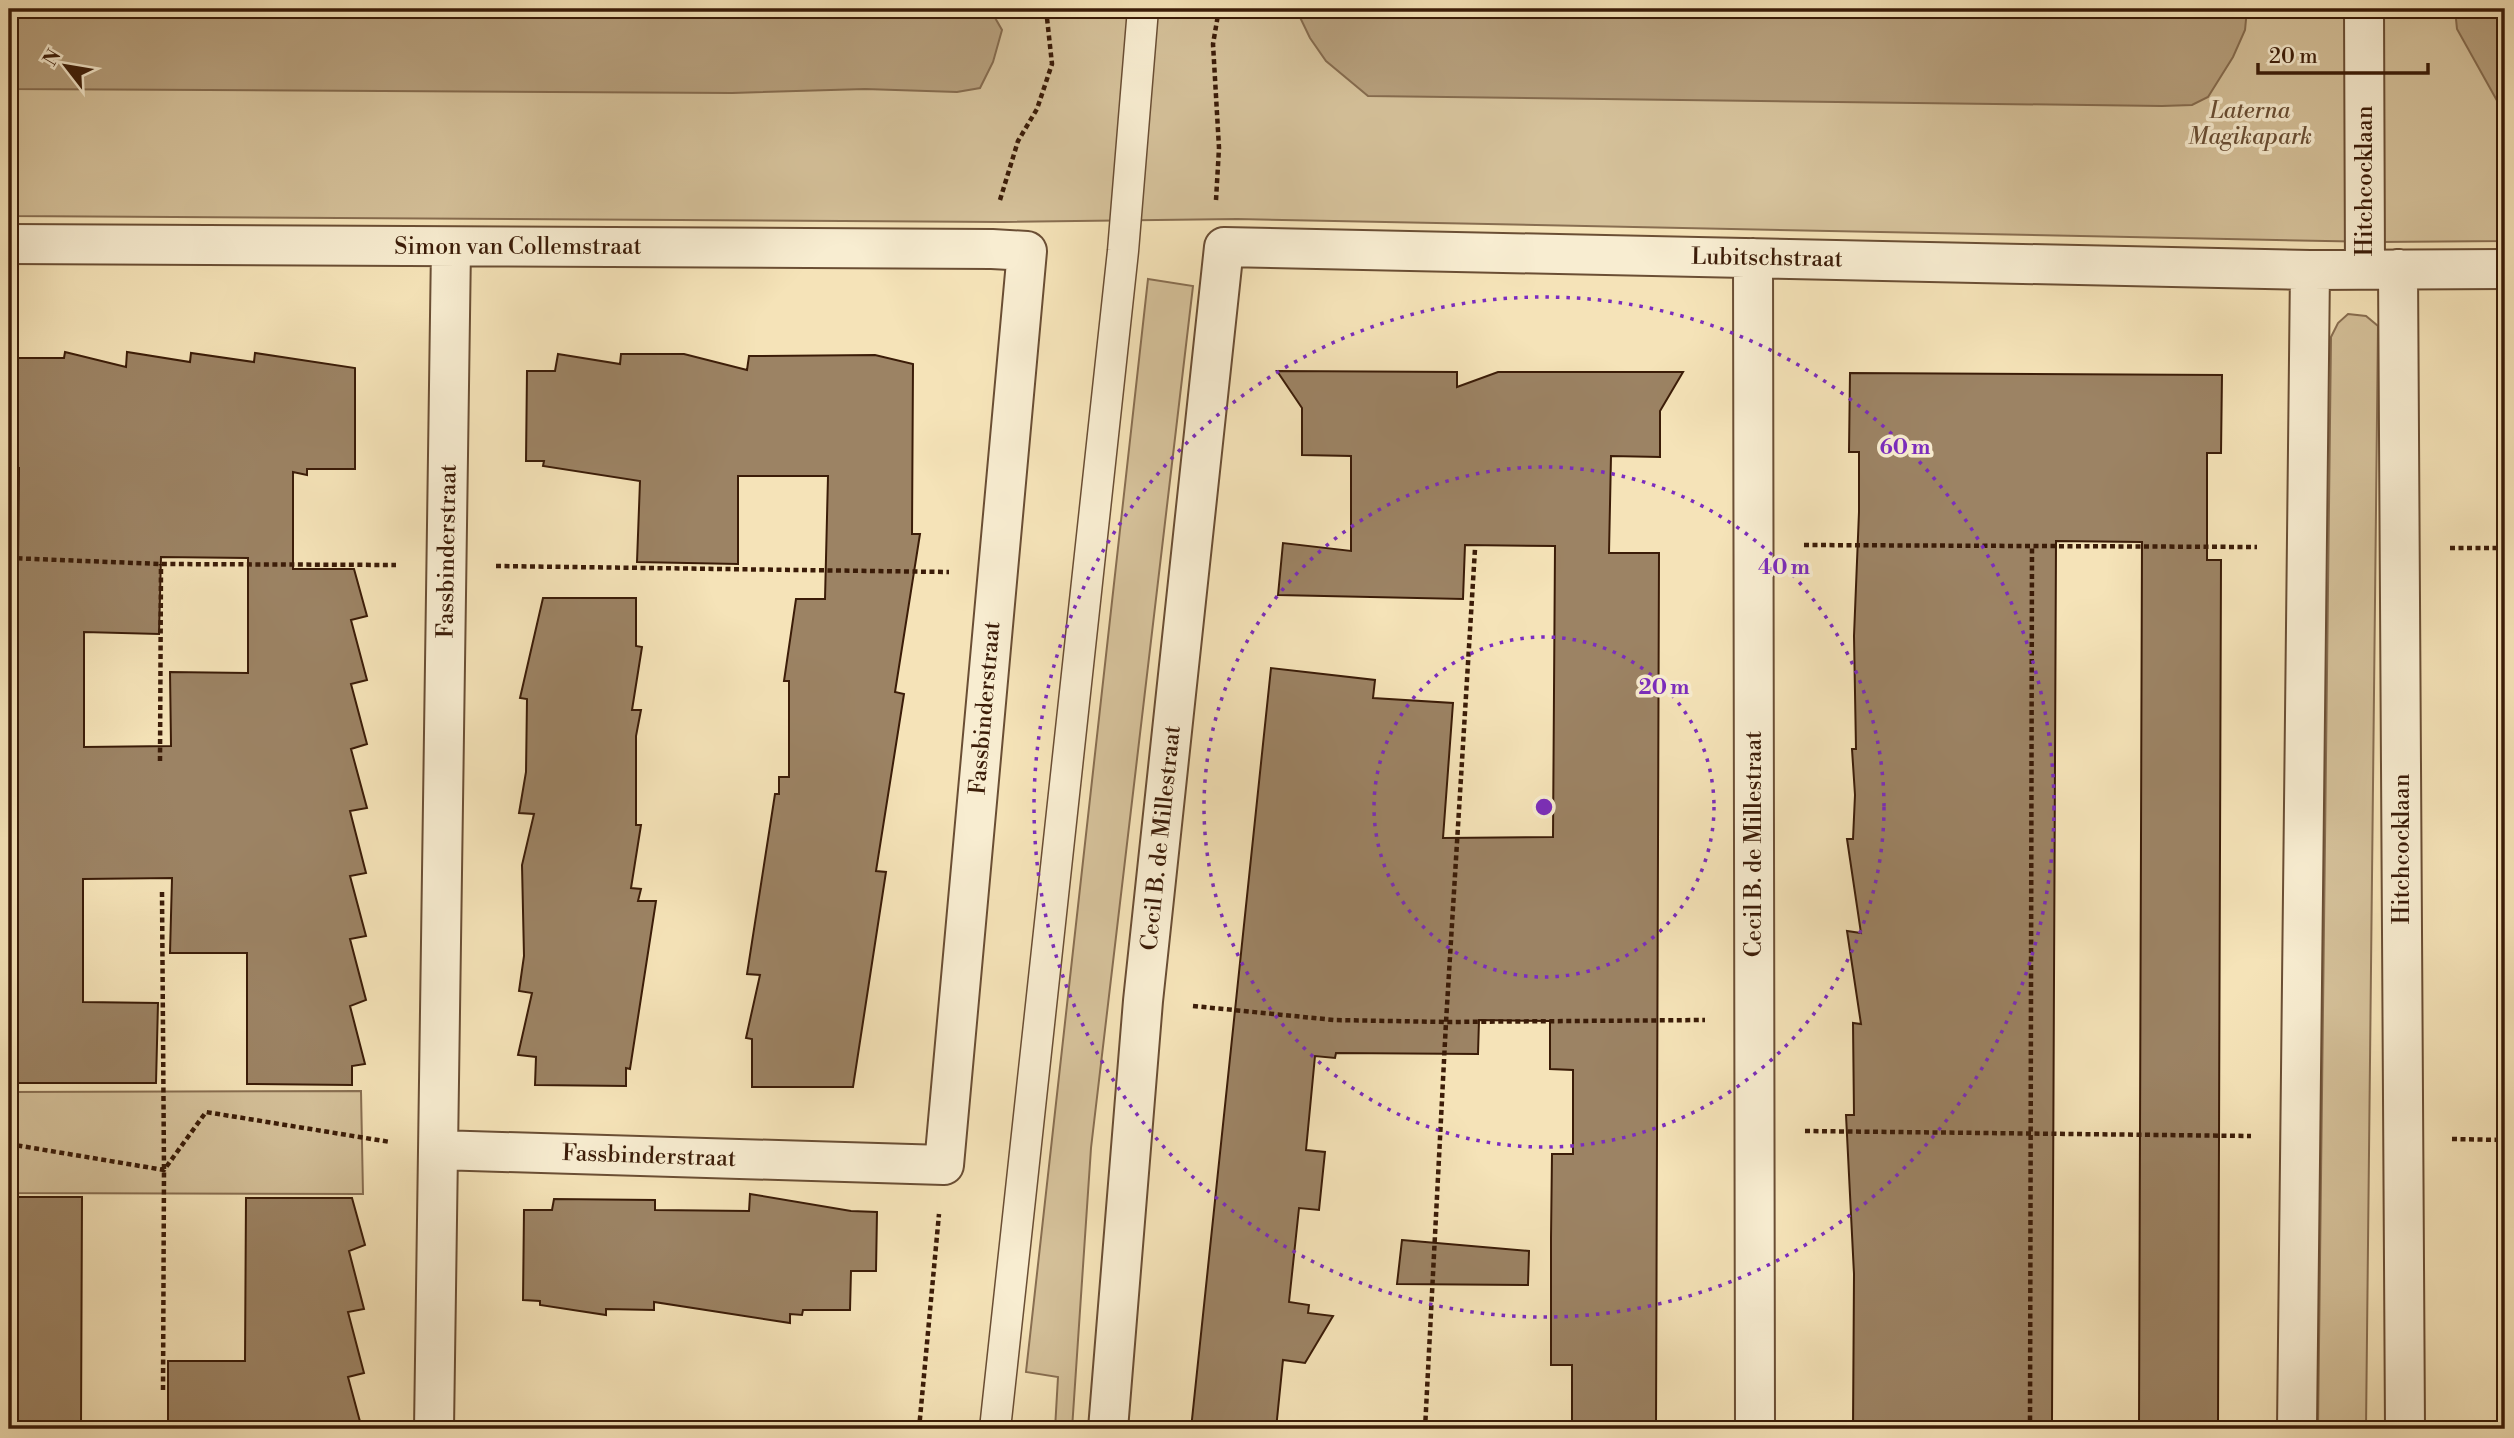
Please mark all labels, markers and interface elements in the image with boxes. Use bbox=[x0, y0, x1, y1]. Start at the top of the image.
north arrow bbox=[32, 32, 102, 102]
scale bar bbox=[2258, 32, 2428, 76]
text: 20 m bbox=[2269, 44, 2318, 70]
text: N bbox=[38, 45, 66, 70]
park label: Laterna Magikapark bbox=[2188, 97, 2312, 151]
street label: Hitchcocklaan bbox=[2351, 105, 2379, 256]
street label: Simon van Collemstraat bbox=[394, 233, 642, 261]
street label: Lubitschstraat bbox=[1691, 243, 1843, 273]
text: 60 m bbox=[1880, 435, 1930, 461]
street label: Fassbinderstraat bbox=[431, 464, 463, 638]
text: 40 m bbox=[1758, 555, 1810, 581]
street label: Fassbinderstraat bbox=[963, 620, 1007, 796]
text: 20 m bbox=[1639, 675, 1689, 701]
street label: Cecil B. de Millestraat bbox=[1135, 724, 1187, 952]
street label: Cecil B. de Millestraat bbox=[1740, 731, 1768, 957]
street label: Hitchcocklaan bbox=[2388, 773, 2416, 924]
centre of rings bbox=[1532, 795, 1556, 819]
street label: Fassbinderstraat bbox=[561, 1139, 737, 1173]

